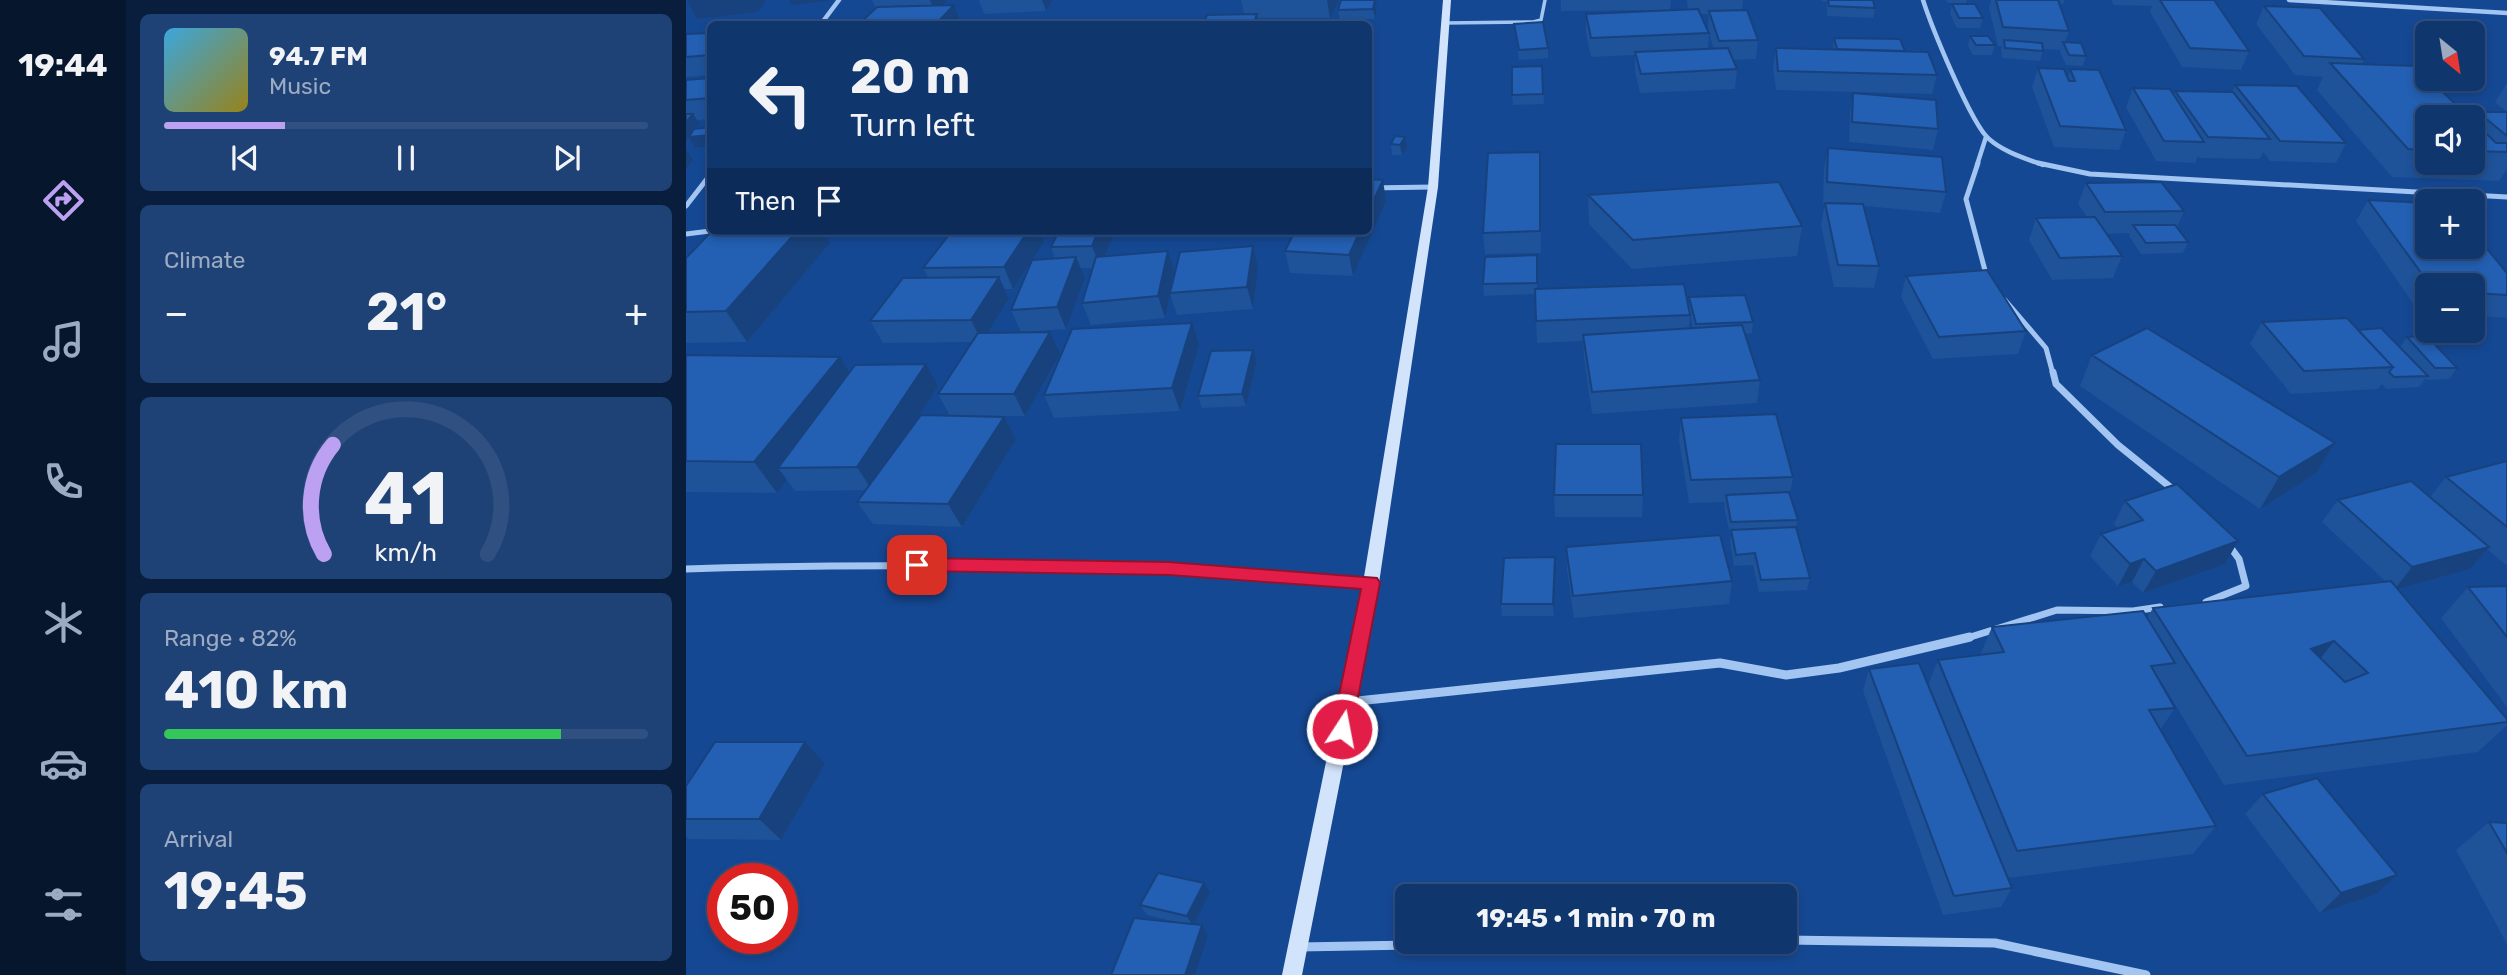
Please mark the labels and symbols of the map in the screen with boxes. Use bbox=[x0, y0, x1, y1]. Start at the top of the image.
north arrow bbox=[2415, 21, 2485, 91]
pin bbox=[887, 535, 947, 595]
position arrow bbox=[1305, 692, 1379, 766]
speed limit sign: 50 bbox=[707, 863, 798, 954]

